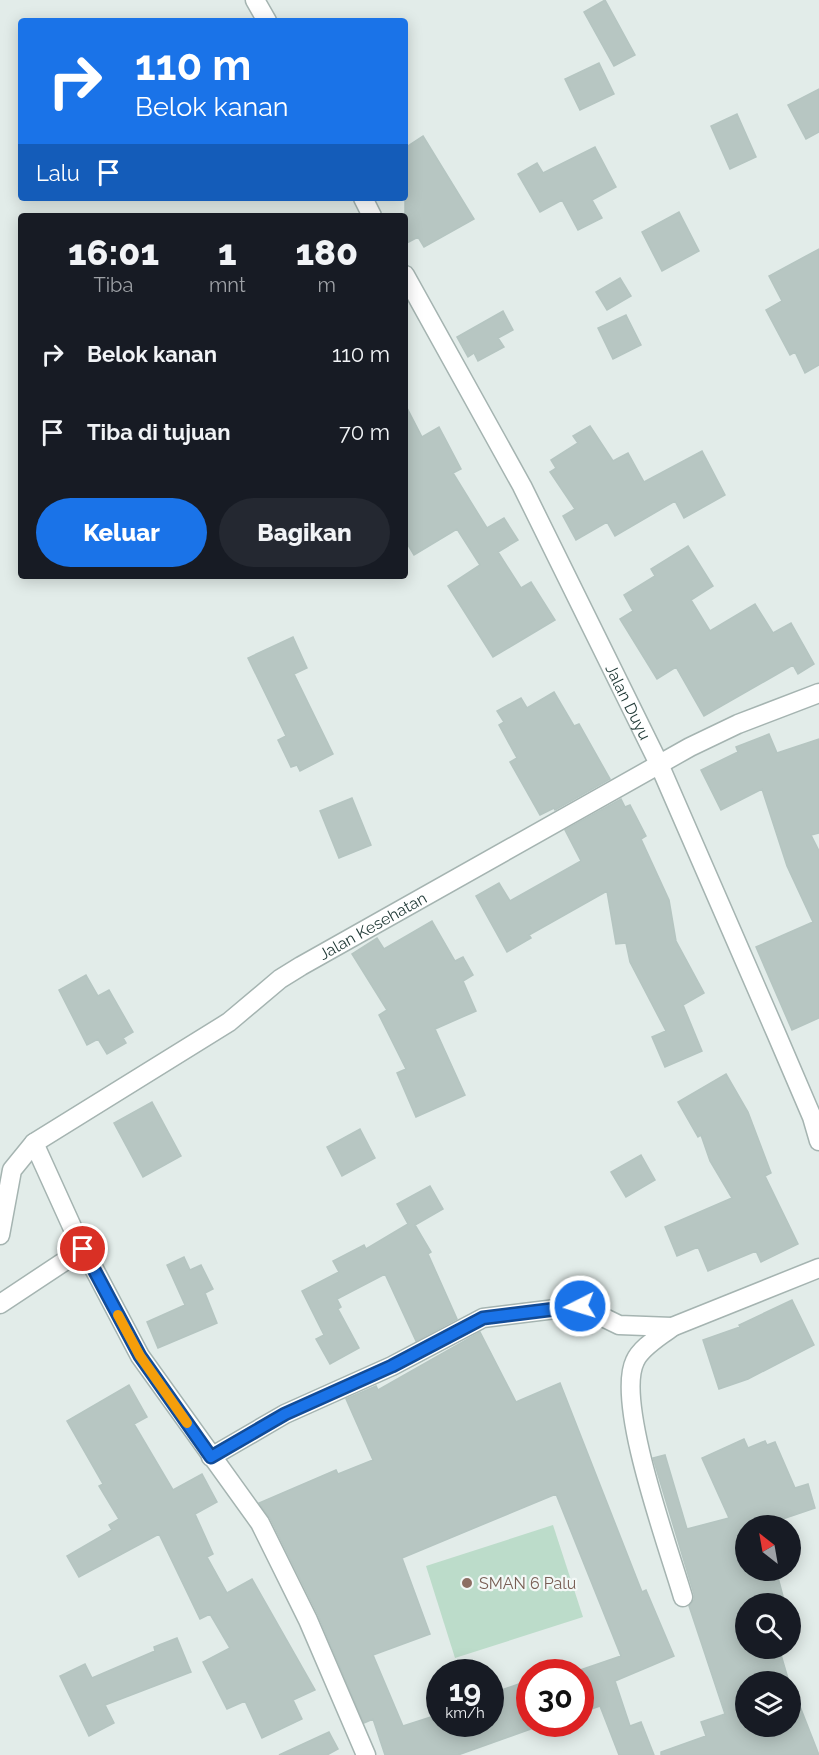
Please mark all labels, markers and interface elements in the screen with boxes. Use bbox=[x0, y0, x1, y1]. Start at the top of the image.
text: 110 m bbox=[135, 41, 251, 90]
icon: right bbox=[36, 42, 114, 120]
text: Belok kanan bbox=[135, 91, 289, 122]
icon: arrive bbox=[92, 156, 125, 189]
text: Lalu bbox=[36, 160, 80, 186]
text: 16:01 bbox=[68, 231, 159, 273]
text: 1 bbox=[218, 231, 237, 273]
text: 180 bbox=[295, 231, 358, 273]
text: Tiba bbox=[94, 273, 133, 297]
text: mnt bbox=[209, 273, 246, 297]
text: m bbox=[318, 273, 336, 297]
icon: right bbox=[36, 338, 69, 371]
text: Belok kanan bbox=[87, 341, 217, 367]
text: 110 m bbox=[332, 341, 390, 367]
icon: arrive bbox=[36, 416, 69, 449]
text: Tiba di tujuan bbox=[87, 419, 230, 445]
text: 70 m bbox=[339, 419, 390, 445]
button: Keluar bbox=[36, 498, 207, 567]
button: Bagikan bbox=[219, 498, 390, 567]
street label: Jalan Duyu bbox=[601, 661, 655, 743]
street label: Jalan Kesehatan bbox=[316, 888, 430, 964]
pin bbox=[57, 1223, 108, 1274]
icon: arrive bbox=[66, 1232, 99, 1265]
position arrow bbox=[548, 1274, 612, 1338]
north arrow bbox=[735, 1515, 801, 1581]
map controls bbox=[735, 1515, 801, 1737]
place label: SMAN 6 Palu bbox=[479, 1574, 576, 1593]
marker: SMAN 6 Palu bbox=[460, 1576, 474, 1590]
button: search bbox=[735, 1593, 801, 1659]
speed limit sign: 30 bbox=[516, 1659, 594, 1737]
button: layers bbox=[735, 1671, 801, 1737]
text: 19 bbox=[449, 1673, 481, 1708]
text: km/h bbox=[445, 1704, 485, 1722]

